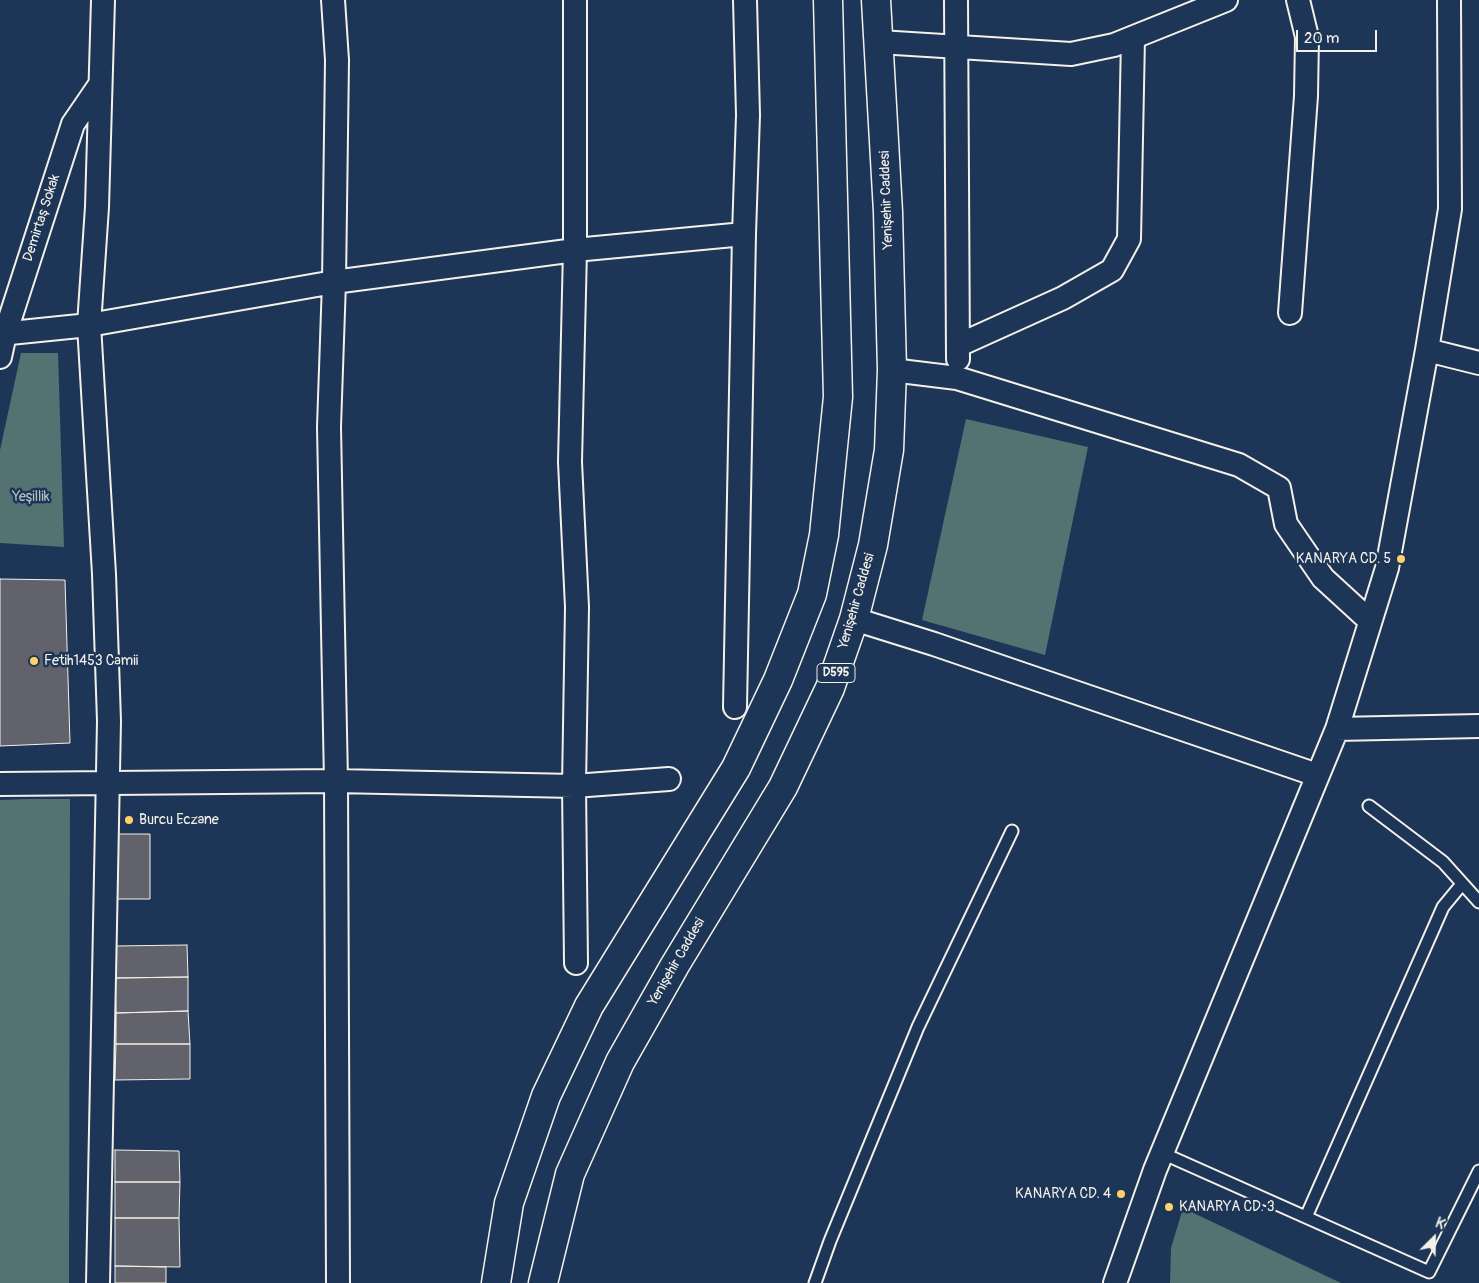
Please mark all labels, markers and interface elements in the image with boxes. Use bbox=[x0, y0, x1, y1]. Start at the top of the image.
scale bar bbox=[1299, 20, 1380, 52]
text: 20 m bbox=[1304, 29, 1339, 48]
street label: Yenişehir Caddesi bbox=[877, 150, 897, 250]
street label: Demirtaş Sokak bbox=[20, 172, 64, 264]
park label: Yeşillik bbox=[12, 489, 50, 505]
street label: Yenişehir Caddesi bbox=[835, 551, 879, 651]
place label: KANARYA CD. 5 bbox=[1296, 551, 1391, 567]
marker: KANARYA CD. 5 bbox=[1395, 553, 1407, 565]
place label: Fetih1453 Camii bbox=[44, 653, 138, 669]
marker: Fetih1453 Camii bbox=[28, 655, 40, 667]
road number: D595 bbox=[817, 664, 855, 682]
place label: Burcu Eczane bbox=[139, 812, 219, 828]
marker: Burcu Eczane bbox=[123, 814, 135, 826]
street label: Yenişehir Caddesi bbox=[645, 915, 709, 1009]
place label: KANARYA CD. 4 bbox=[1015, 1186, 1111, 1202]
marker: KANARYA CD. 4 bbox=[1115, 1188, 1127, 1200]
place label: KANARYA CD. 3 bbox=[1179, 1199, 1275, 1215]
marker: KANARYA CD. 3 bbox=[1163, 1201, 1175, 1213]
north arrow bbox=[1409, 1213, 1459, 1263]
text: K bbox=[1433, 1214, 1447, 1233]

